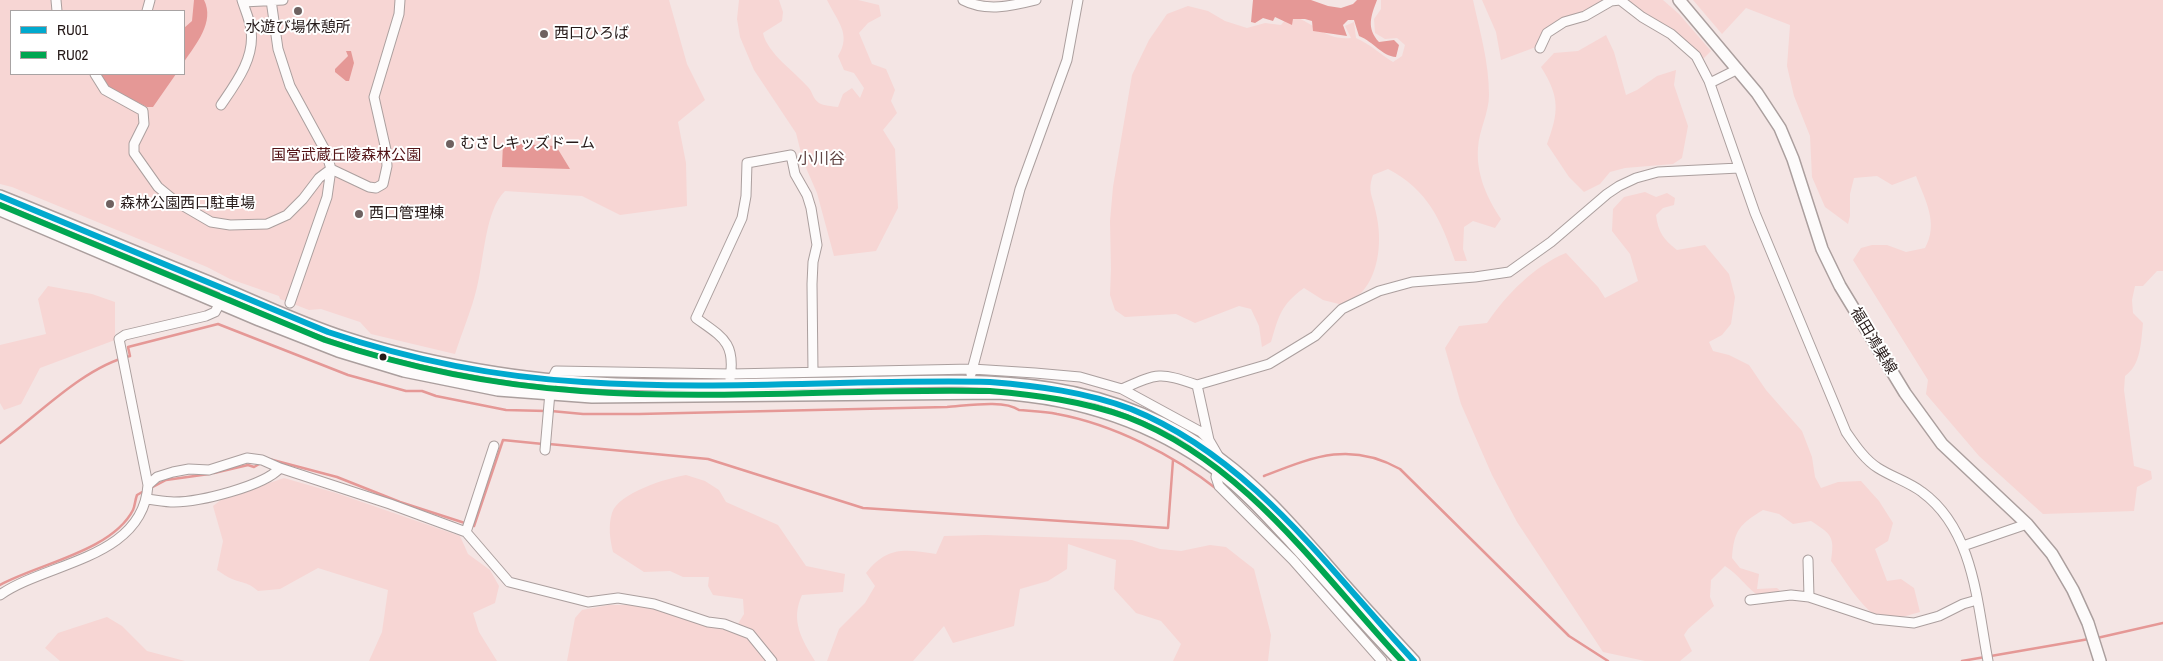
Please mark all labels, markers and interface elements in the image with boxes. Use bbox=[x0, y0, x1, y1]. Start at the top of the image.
marker: 水遊び場休憩所 bbox=[292, 5, 304, 17]
legend bbox=[10, 10, 185, 75]
text: RU01 bbox=[57, 19, 88, 40]
place label: 水遊び場休憩所 bbox=[246, 19, 350, 37]
place label: 西口ひろば bbox=[554, 25, 629, 43]
marker: 西口ひろば bbox=[538, 28, 550, 40]
text: RU02 bbox=[57, 44, 88, 65]
place label: むさしキッズドーム bbox=[460, 135, 595, 153]
marker: むさしキッズドーム bbox=[444, 138, 456, 150]
park label: 国営武蔵丘陵森林公園 bbox=[271, 147, 421, 165]
district label: 小川谷 bbox=[797, 150, 845, 170]
place label: 森林公園西口駐車場 bbox=[120, 195, 255, 213]
marker: 森林公園西口駐車場 bbox=[104, 198, 116, 210]
place label: 西口管理棟 bbox=[369, 205, 444, 223]
marker: 西口管理棟 bbox=[353, 208, 365, 220]
street label: 福田鴻巣線 bbox=[1846, 304, 1900, 378]
unlabelled marker bbox=[378, 352, 388, 362]

